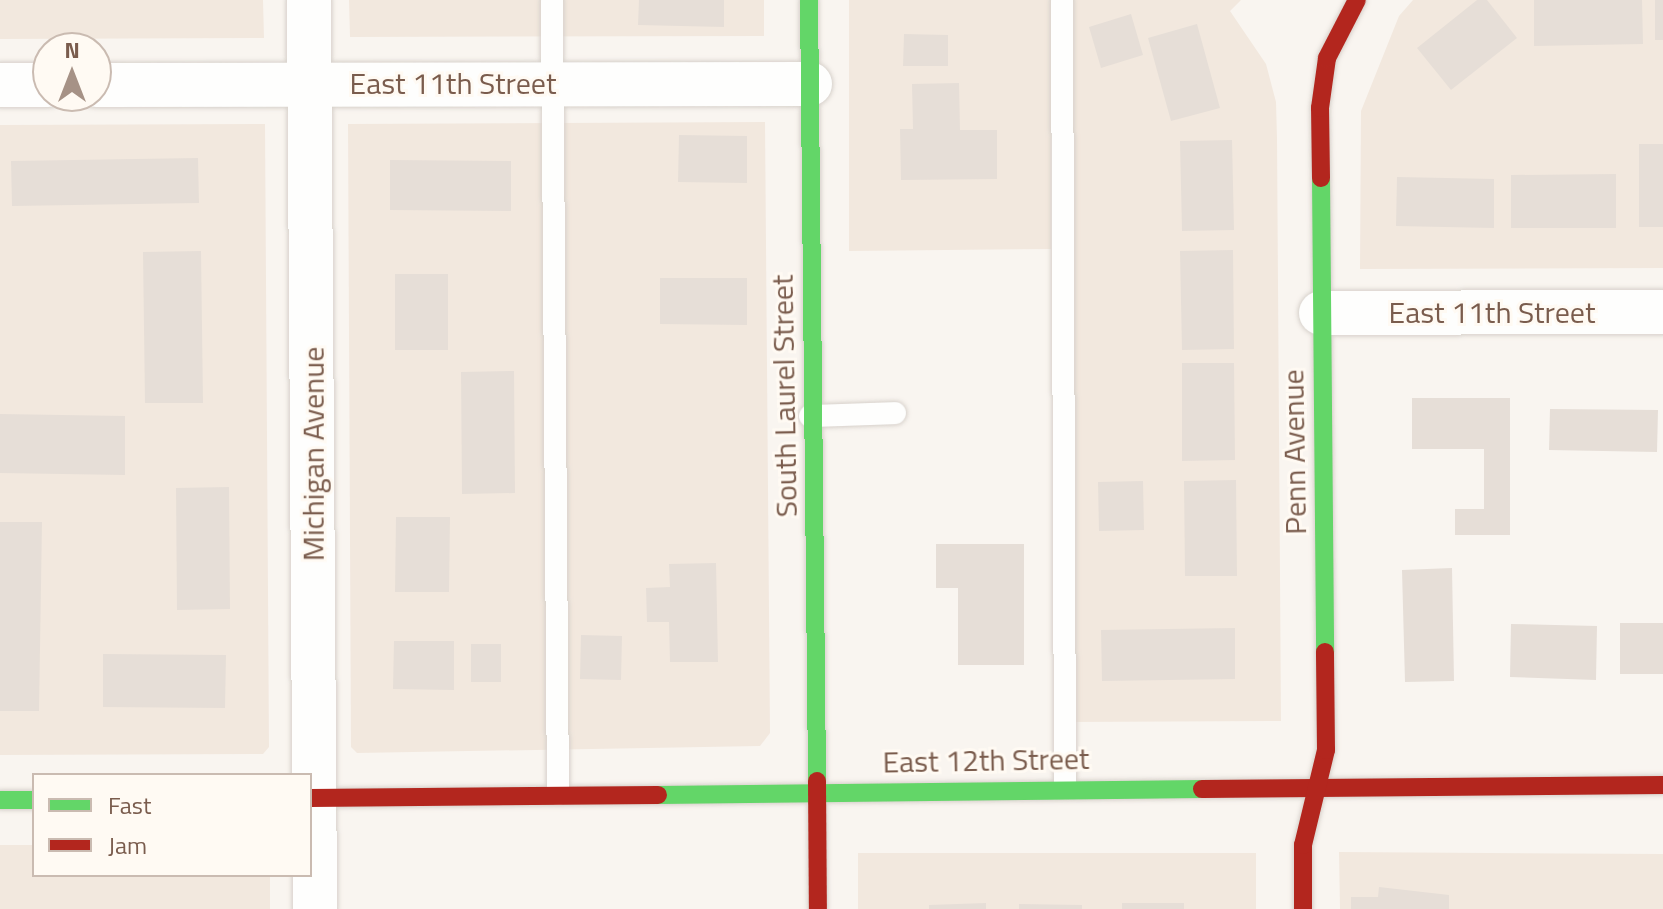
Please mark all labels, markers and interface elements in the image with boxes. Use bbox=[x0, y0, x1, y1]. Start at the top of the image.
north arrow bbox=[32, 32, 112, 112]
text: N bbox=[64, 33, 80, 67]
street label: East 11th Street bbox=[350, 65, 556, 101]
street label: South Laurel Street bbox=[764, 274, 804, 518]
street label: East 11th Street bbox=[1389, 294, 1595, 330]
street label: Michigan Avenue bbox=[295, 347, 331, 561]
street label: Penn Avenue bbox=[1275, 369, 1313, 535]
street label: East 12th Street bbox=[882, 740, 1090, 780]
legend bbox=[32, 773, 312, 877]
text: Fast bbox=[108, 787, 151, 823]
text: Jam bbox=[108, 827, 147, 863]

